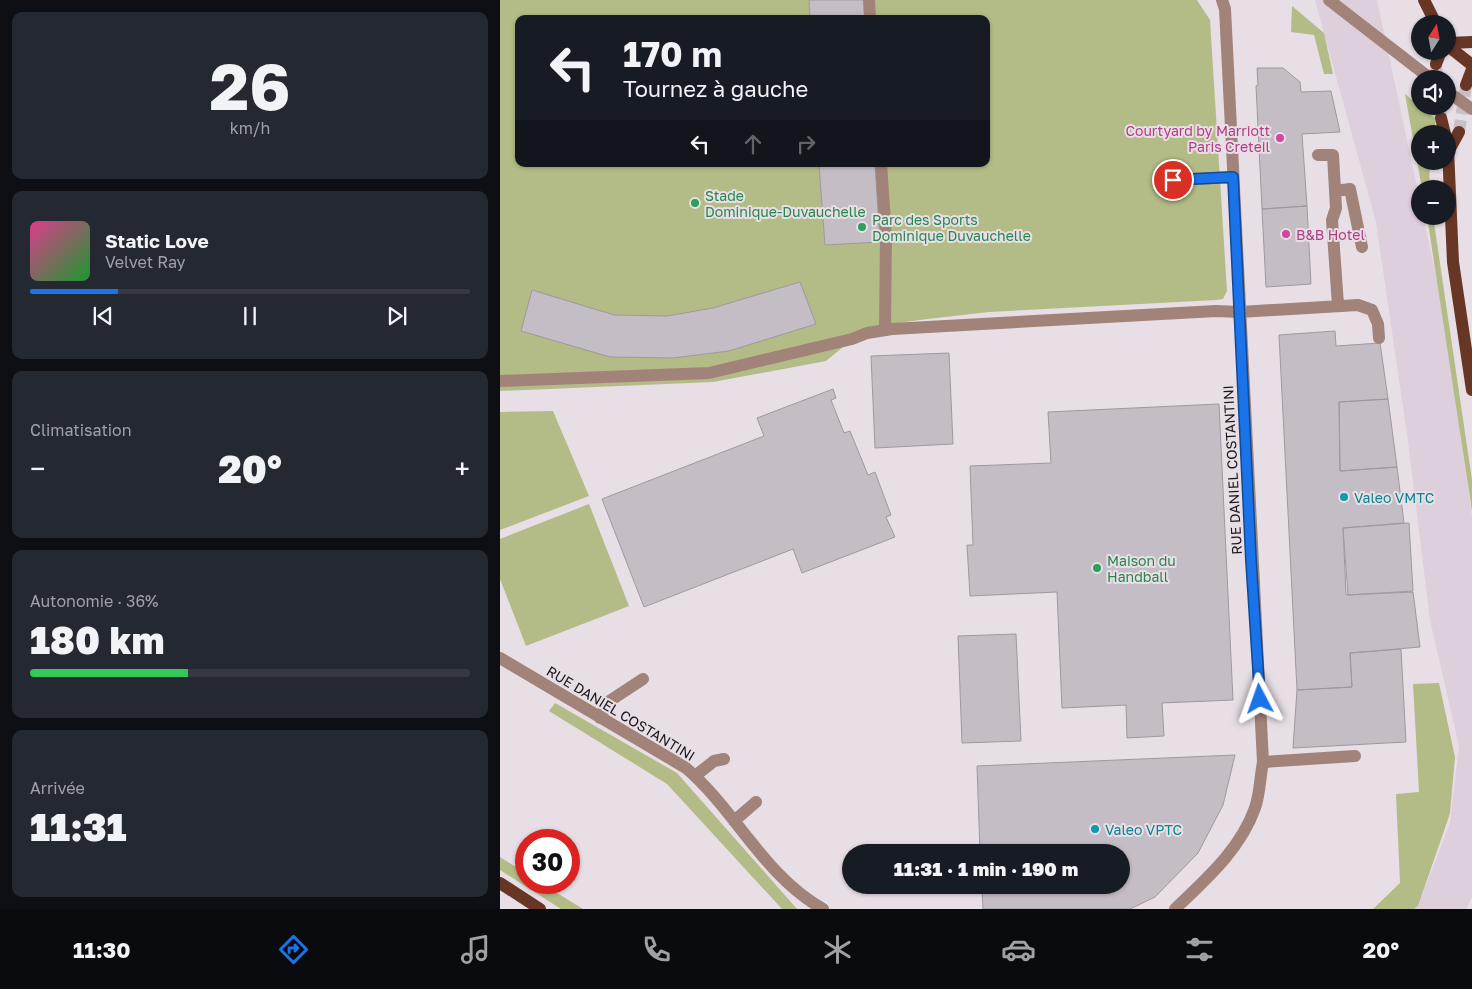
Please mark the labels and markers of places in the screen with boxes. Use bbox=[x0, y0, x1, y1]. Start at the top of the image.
place label: Courtyard by Marriott Paris Creteil bbox=[1125, 122, 1270, 155]
marker: Courtyard by Marriott Paris Creteil bbox=[1274, 132, 1286, 144]
pin bbox=[1152, 159, 1194, 201]
place label: Stade Dominique-Duvauchelle bbox=[705, 187, 866, 220]
marker: Stade Dominique-Duvauchelle bbox=[689, 197, 701, 209]
place label: Parc des Sports Dominique Duvauchelle bbox=[872, 211, 1031, 244]
marker: Parc des Sports Dominique Duvauchelle bbox=[856, 221, 868, 233]
place label: B&B Hotel bbox=[1296, 226, 1365, 243]
marker: B&B Hotel bbox=[1280, 228, 1292, 240]
place label: Valeo VMTC bbox=[1354, 489, 1434, 506]
marker: Valeo VMTC bbox=[1338, 491, 1350, 503]
place label: Maison du Handball bbox=[1107, 552, 1176, 585]
marker: Maison du Handball bbox=[1091, 562, 1103, 574]
place label: Valeo VPTC bbox=[1105, 821, 1182, 838]
marker: Valeo VPTC bbox=[1089, 823, 1101, 835]

